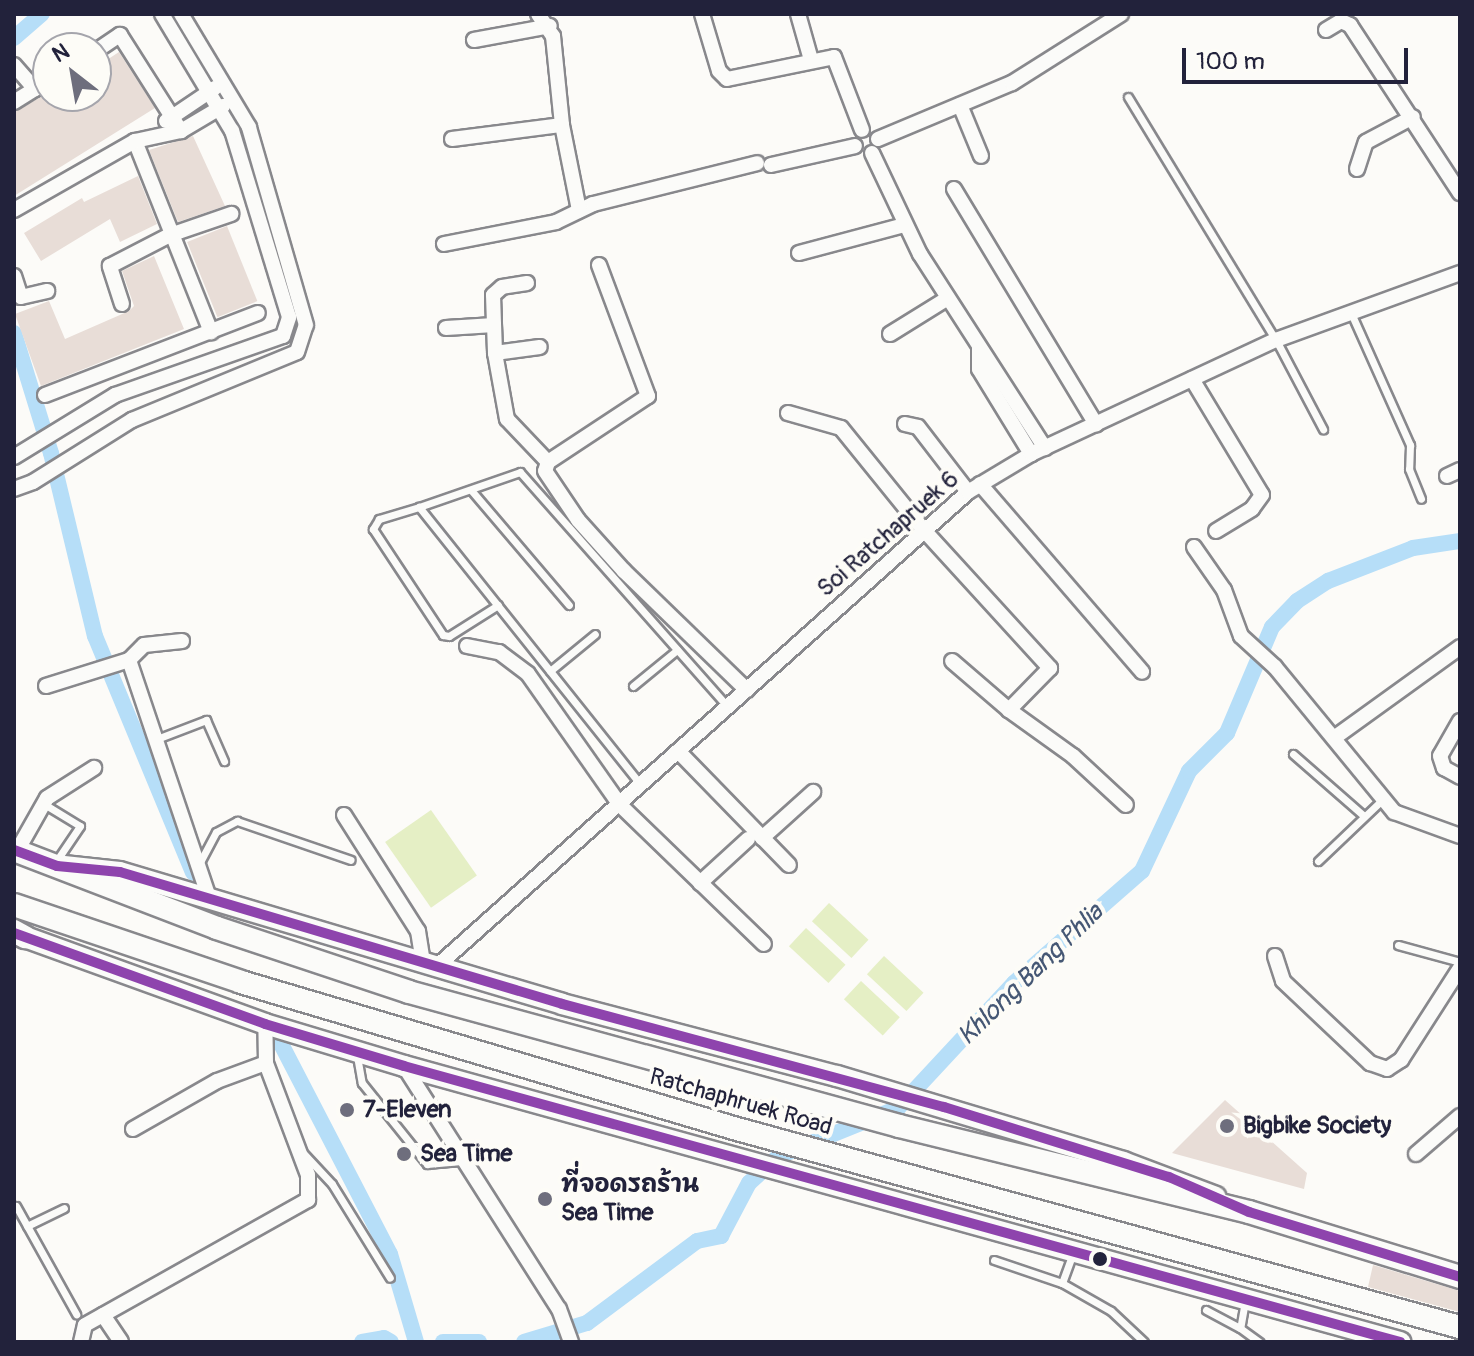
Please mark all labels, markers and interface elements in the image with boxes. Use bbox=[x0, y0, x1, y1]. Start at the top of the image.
north arrow bbox=[32, 32, 112, 112]
scale bar bbox=[1186, 32, 1412, 82]
text: N bbox=[47, 37, 74, 69]
text: 100 m bbox=[1196, 47, 1265, 76]
street label: Soi Ratchapruek 6 bbox=[811, 465, 965, 603]
water label: Khlong Bang Phlia bbox=[952, 898, 1110, 1052]
street label: Ratchaphruek Road bbox=[646, 1062, 836, 1142]
place label: 7-Eleven bbox=[363, 1096, 452, 1124]
marker: 7-Eleven bbox=[338, 1101, 356, 1119]
place label: Bigbike Society bbox=[1243, 1112, 1391, 1140]
marker: Bigbike Society bbox=[1218, 1117, 1236, 1135]
place label: Sea Time bbox=[420, 1140, 512, 1168]
marker: Sea Time bbox=[395, 1145, 413, 1163]
place label: ที่จอดรถร้าน Sea Time bbox=[561, 1171, 699, 1227]
marker: ที่จอดรถร้าน Sea Time bbox=[536, 1190, 554, 1208]
unlabelled marker bbox=[1092, 1251, 1108, 1267]

